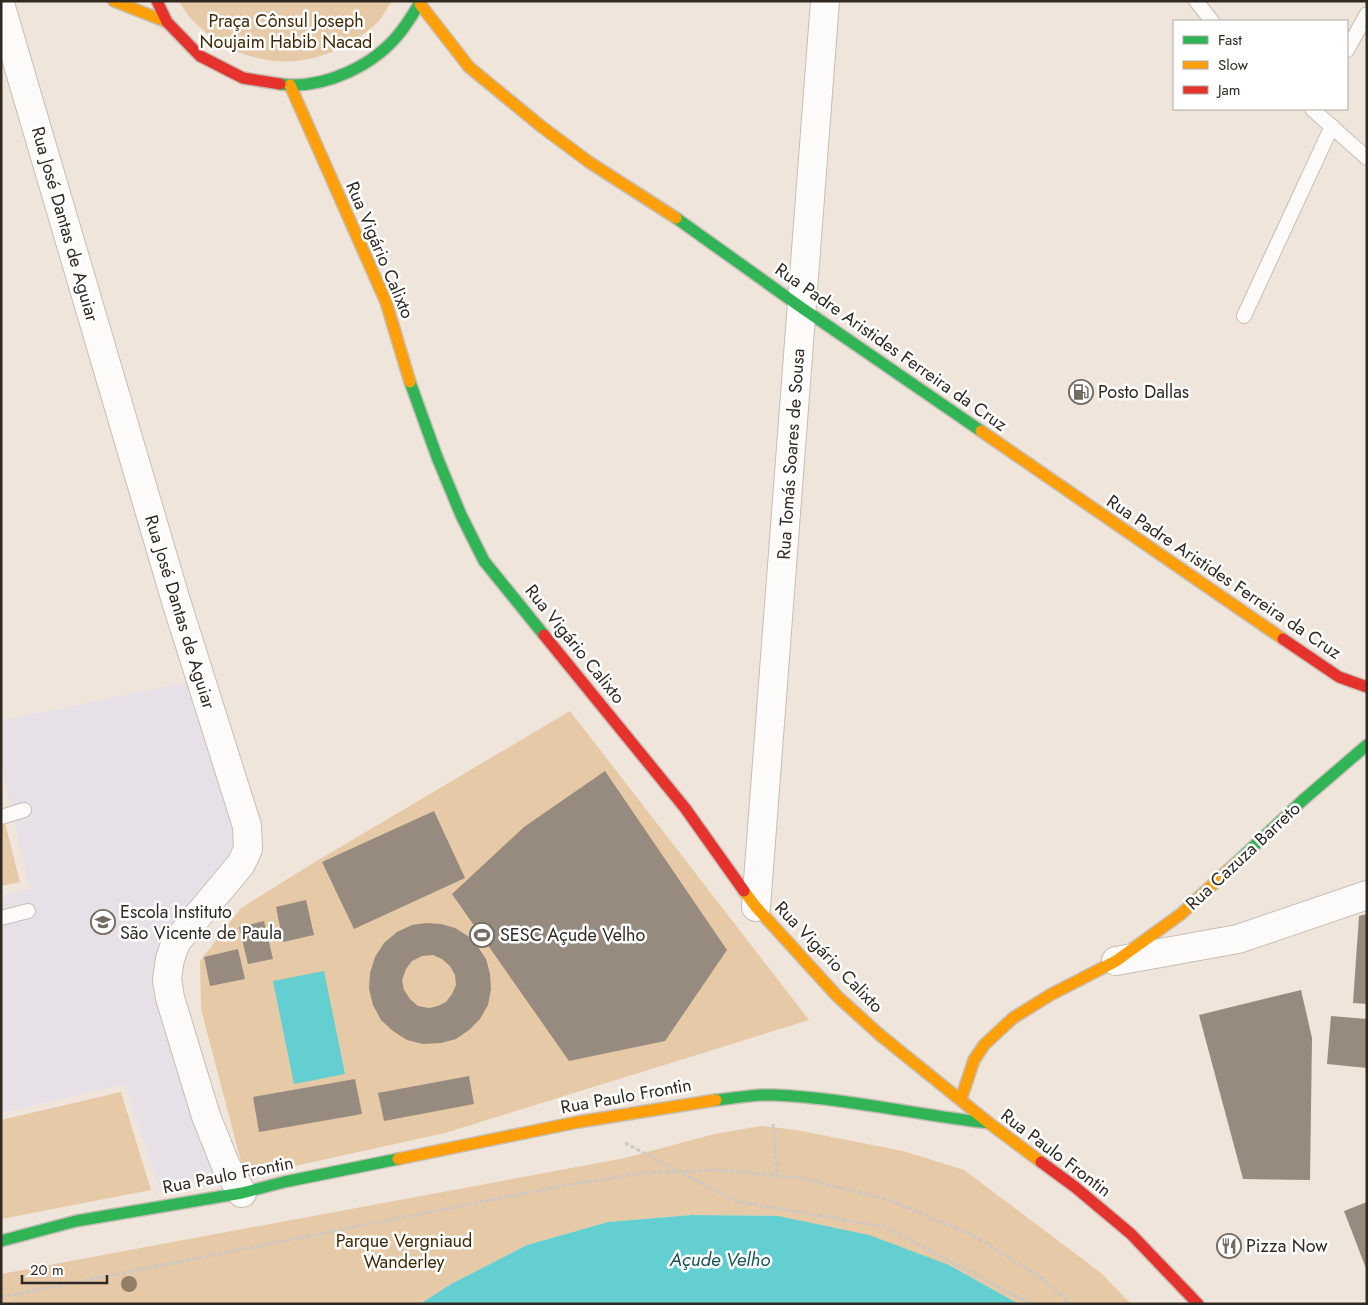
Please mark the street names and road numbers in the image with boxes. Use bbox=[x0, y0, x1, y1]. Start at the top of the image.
street label: Rua José Dantas de Aguiar bbox=[25, 123, 106, 325]
street label: Rua Vigário Calixto bbox=[339, 177, 421, 323]
street label: Rua Padre Aristides Ferreira da Cruz bbox=[770, 257, 1013, 438]
street label: Rua Tomás Soares de Sousa bbox=[771, 348, 811, 560]
street label: Rua Padre Aristides Ferreira da Cruz bbox=[1101, 488, 1347, 666]
street label: Rua José Dantas de Aguiar bbox=[138, 512, 222, 713]
street label: Rua Vigário Calixto bbox=[519, 579, 631, 709]
street label: Rua Cazuza Barreto bbox=[1180, 796, 1306, 916]
street label: Rua Vigário Calixto bbox=[769, 895, 889, 1019]
street label: Rua Paulo Frontin bbox=[558, 1072, 694, 1120]
street label: Rua Paulo Frontin bbox=[995, 1103, 1117, 1203]
street label: Rua Paulo Frontin bbox=[160, 1150, 296, 1200]

